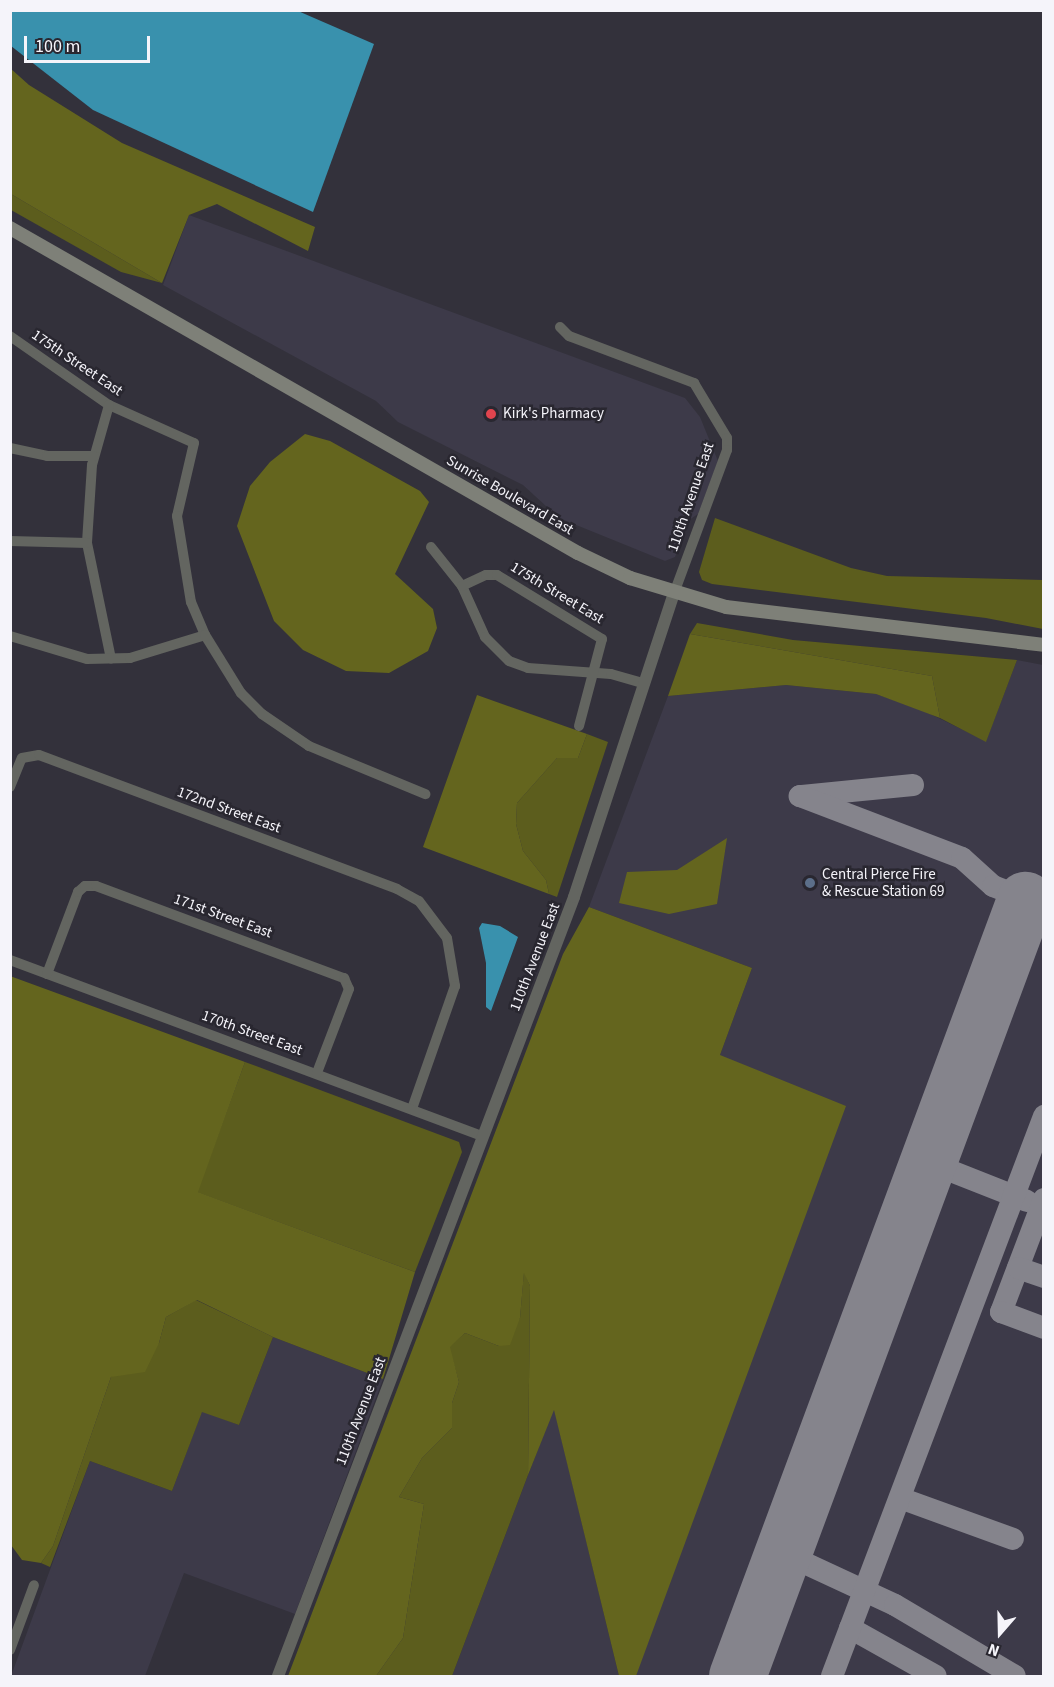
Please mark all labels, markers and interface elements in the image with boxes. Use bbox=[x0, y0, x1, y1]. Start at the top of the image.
scale bar bbox=[27, 24, 153, 62]
text: 100 m bbox=[35, 34, 80, 59]
street label: 175th Street East bbox=[28, 326, 126, 400]
place label: Kirk's Pharmacy bbox=[503, 405, 604, 423]
marker: Kirk's Pharmacy bbox=[484, 407, 498, 421]
street label: 110th Avenue East bbox=[664, 440, 718, 554]
street label: Sunrise Boulevard East bbox=[443, 451, 577, 539]
street label: 175th Street East bbox=[507, 558, 607, 628]
street label: 172nd Street East bbox=[175, 783, 283, 837]
place label: Central Pierce Fire & Rescue Station 69 bbox=[822, 865, 944, 900]
marker: Central Pierce Fire & Rescue Station 69 bbox=[803, 876, 817, 890]
street label: 171st Street East bbox=[171, 890, 275, 942]
street label: 110th Avenue East bbox=[506, 900, 564, 1014]
street label: 170th Street East bbox=[199, 1006, 305, 1060]
street label: 110th Avenue East bbox=[332, 1354, 390, 1468]
north arrow bbox=[970, 1603, 1030, 1663]
text: N bbox=[985, 1638, 1003, 1662]

